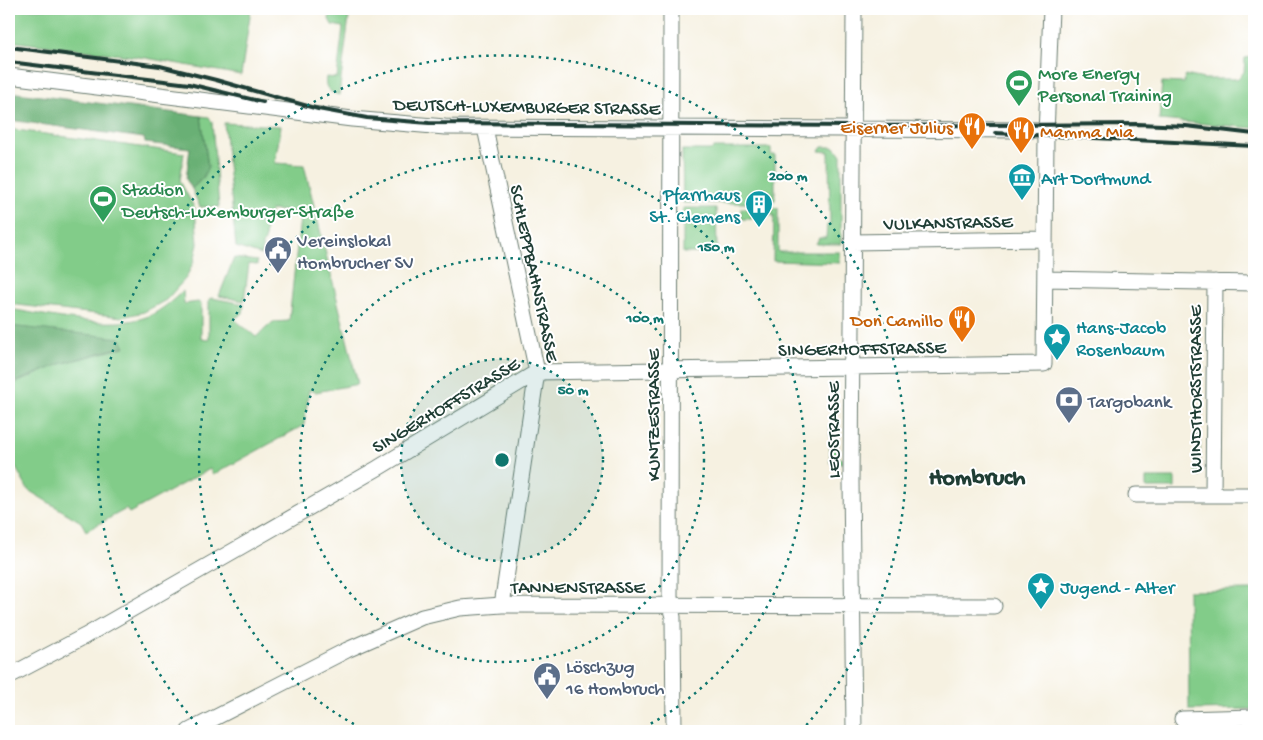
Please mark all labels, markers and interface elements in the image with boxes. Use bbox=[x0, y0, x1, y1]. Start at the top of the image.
place label: More Energy Personal Training bbox=[1037, 64, 1172, 109]
sports icon: More Energy Personal Training bbox=[1004, 68, 1034, 107]
street label: DEUTSCH-LUXEMBURGER STRASSE bbox=[391, 95, 662, 122]
restaurant icon: Eiserner Julius bbox=[957, 111, 987, 150]
restaurant icon: Mamma Mia bbox=[1006, 115, 1036, 154]
place label: Eiserner Julius bbox=[840, 118, 954, 141]
place label: Mamma Mia bbox=[1040, 122, 1135, 145]
museum icon: Art Dortmund bbox=[1007, 162, 1037, 201]
text: 200 m bbox=[769, 168, 808, 186]
place label: Art Dortmund bbox=[1041, 169, 1152, 192]
place label: Stadion Deutsch-Luxemburger-Straße bbox=[120, 180, 354, 225]
street label: SCHLEPPBAHNSTRASSE bbox=[503, 183, 563, 366]
sports icon: Stadion Deutsch-Luxemburger-Straße bbox=[88, 184, 118, 223]
place label: Pfarrhaus St. Clemens bbox=[649, 185, 741, 230]
building icon: Pfarrhaus St. Clemens bbox=[744, 189, 774, 228]
street label: VULKANSTRASSE bbox=[882, 212, 1014, 237]
place label: Vereinslokal Hombrucher SV bbox=[296, 231, 414, 276]
public building icon: Vereinslokal Hombrucher SV bbox=[263, 235, 293, 274]
text: 150 m bbox=[697, 239, 735, 257]
restaurant icon: Don Camillo bbox=[947, 304, 977, 343]
street label: WINDTHORSTSTRASSE bbox=[1186, 304, 1209, 473]
text: 100 m bbox=[625, 310, 664, 328]
place label: Don Camillo bbox=[849, 311, 943, 334]
place label: Hans-Jacob Rosenbaum bbox=[1076, 318, 1166, 363]
place icon: Hans-Jacob Rosenbaum bbox=[1042, 322, 1072, 361]
street label: SINGERHOFFSTRASSE bbox=[778, 338, 947, 363]
street label: KUNTZESTRASSE bbox=[644, 348, 667, 481]
street label: SINGERHOFFSTRASSE bbox=[369, 353, 526, 460]
street label: LEOSTRASSE bbox=[824, 380, 847, 479]
text: 50 m bbox=[558, 382, 589, 400]
bank icon: Targobank bbox=[1054, 385, 1084, 424]
place label: Targobank bbox=[1087, 392, 1173, 415]
centre of rings bbox=[493, 451, 511, 469]
district label: Hombruch bbox=[929, 465, 1025, 494]
place icon: Jugend - Alter bbox=[1026, 571, 1056, 610]
street label: TANNENSTRASSE bbox=[510, 578, 646, 601]
place label: Jugend - Alter bbox=[1060, 578, 1177, 601]
place label: Löschzug 16 Hombruch bbox=[565, 657, 664, 702]
public building icon: Löschzug 16 Hombruch bbox=[532, 661, 562, 700]

